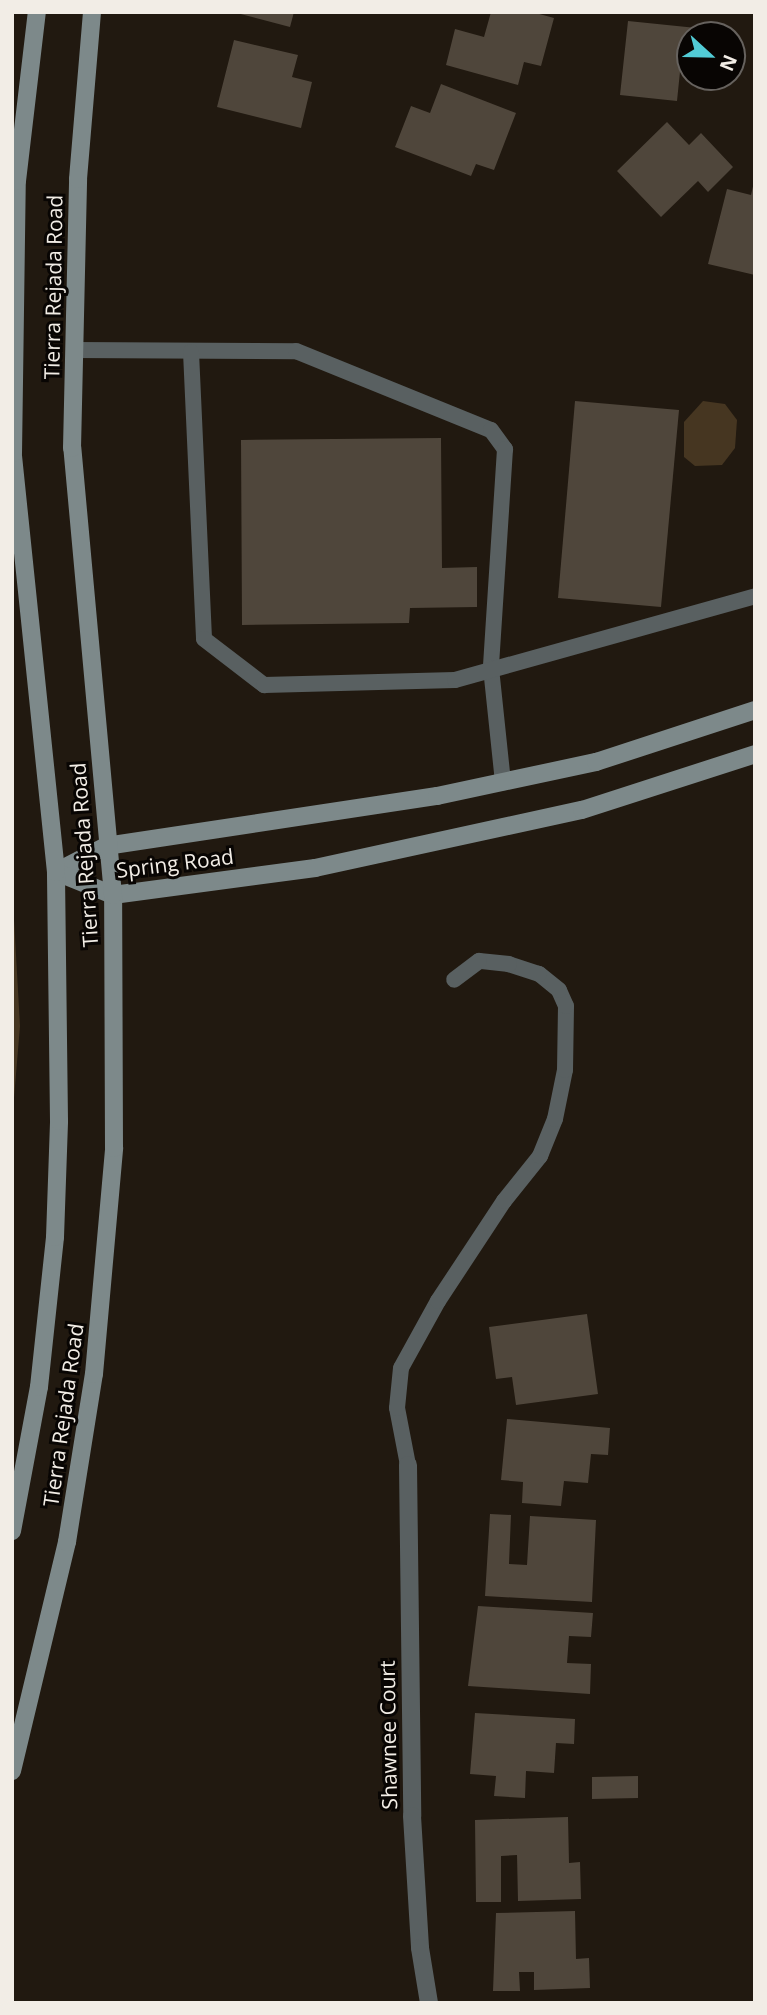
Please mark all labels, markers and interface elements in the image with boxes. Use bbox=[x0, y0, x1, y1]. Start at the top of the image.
north arrow bbox=[676, 21, 746, 91]
text: N bbox=[714, 51, 744, 75]
street label: Tierra Rejada Road bbox=[39, 194, 67, 380]
street label: Tierra Rejada Road bbox=[65, 762, 103, 948]
street label: Spring Road bbox=[115, 843, 235, 883]
street label: Tierra Rejada Road bbox=[38, 1322, 88, 1508]
street label: Shawnee Court bbox=[374, 1660, 402, 1810]

